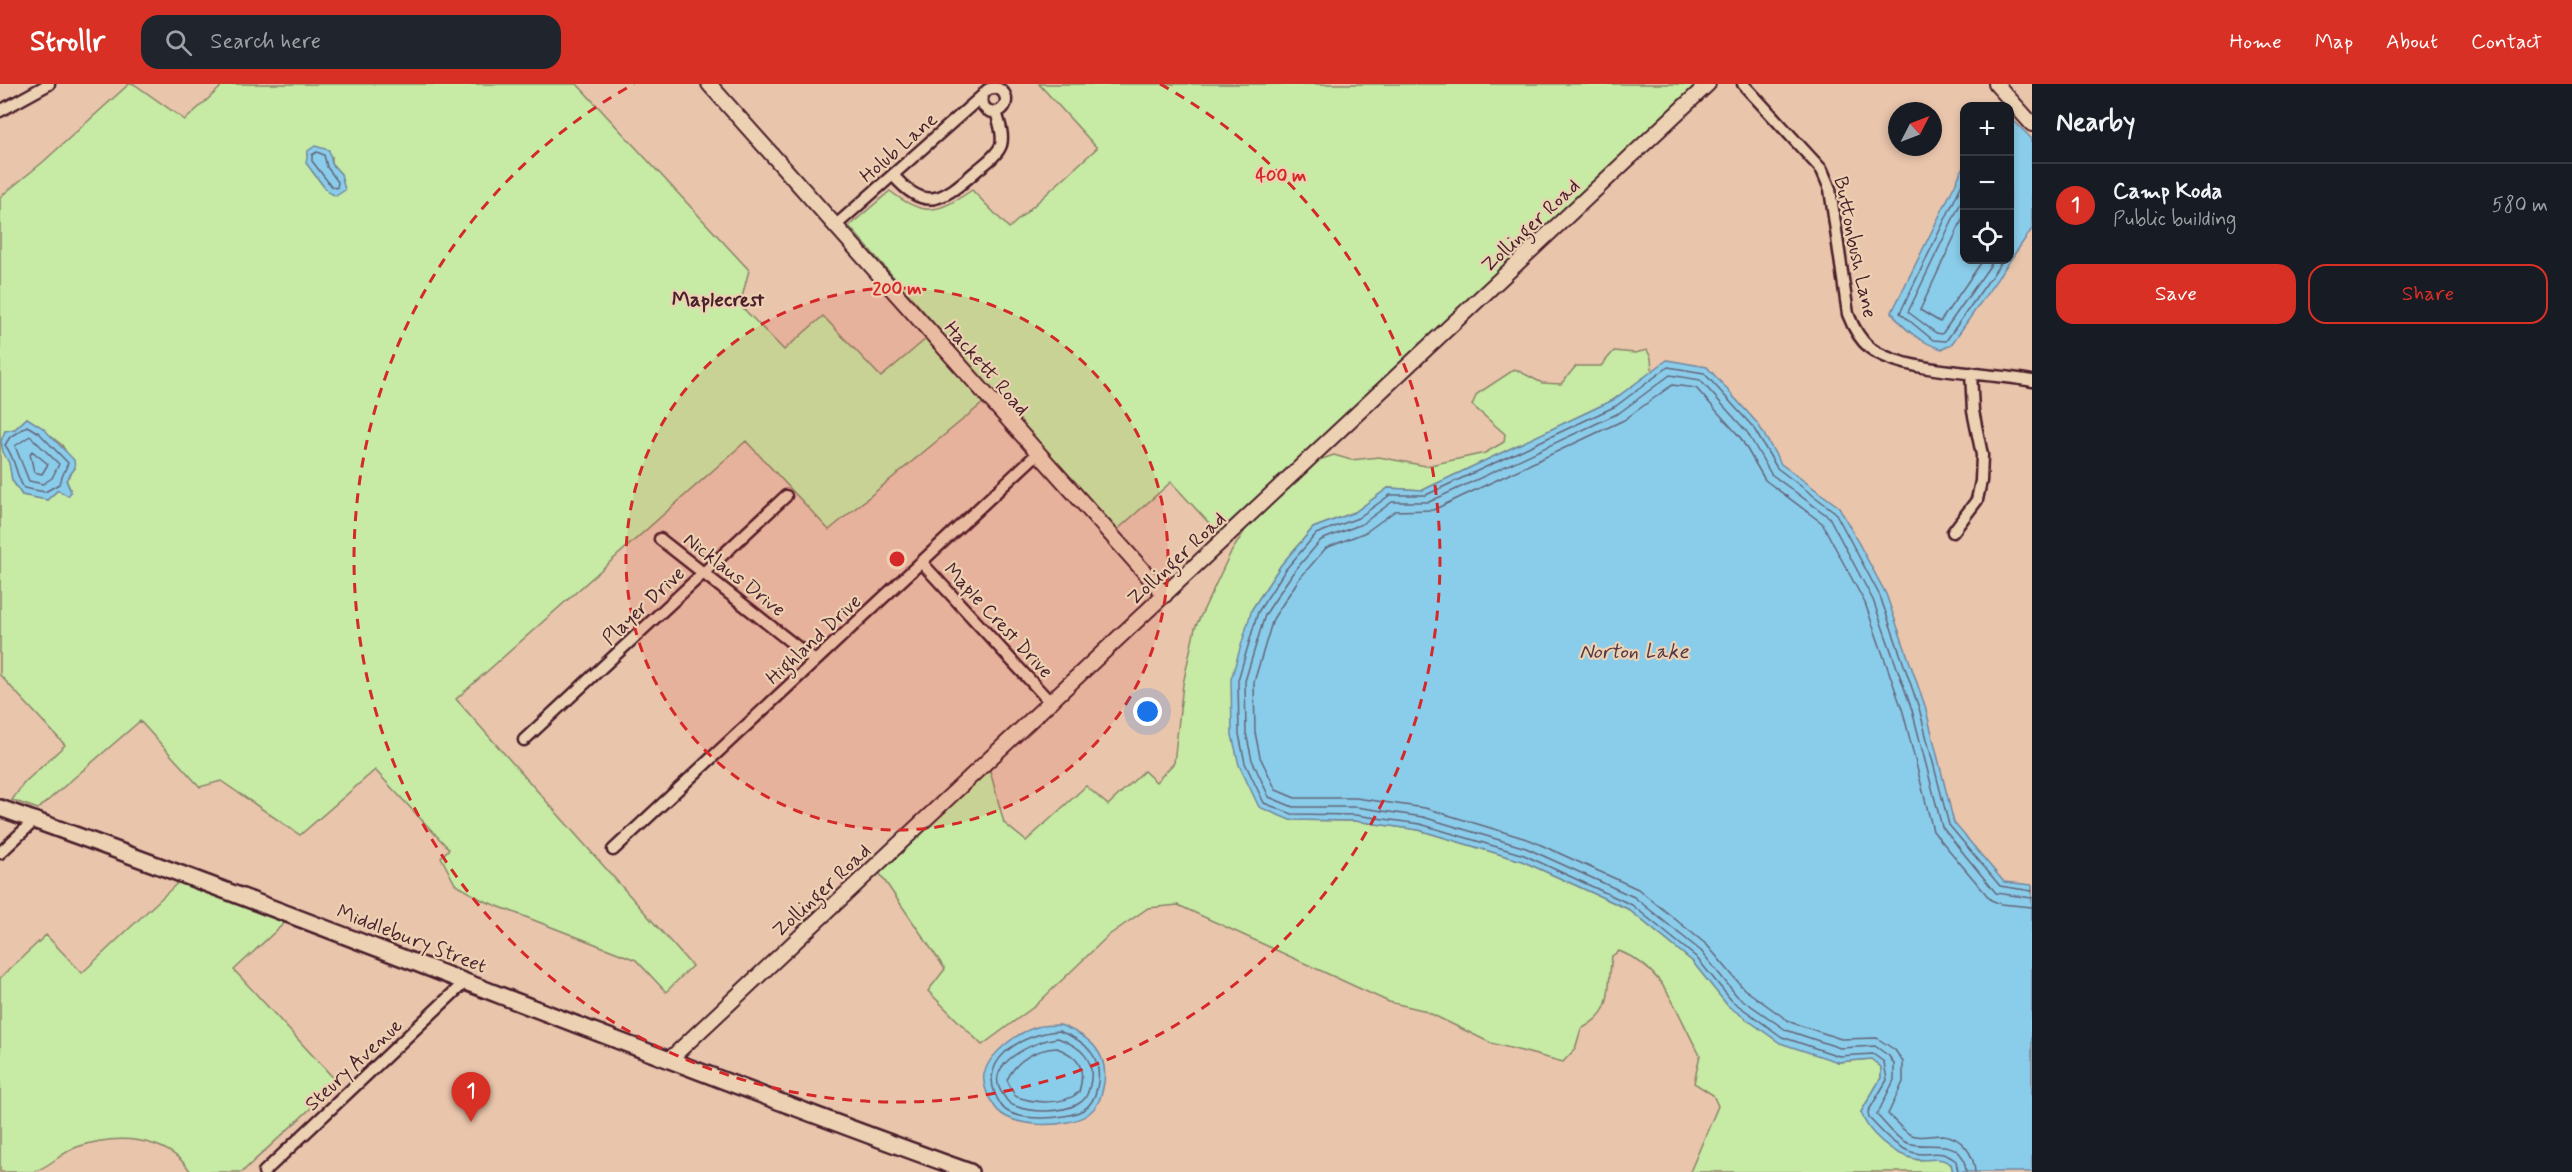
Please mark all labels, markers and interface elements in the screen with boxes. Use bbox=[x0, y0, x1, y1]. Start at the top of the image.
search box bbox=[141, 15, 561, 69]
text: Strollr bbox=[30, 24, 105, 61]
icon: search bbox=[162, 26, 195, 59]
text: Search here bbox=[210, 28, 321, 56]
text: Home bbox=[2230, 28, 2282, 56]
text: Map bbox=[2315, 28, 2353, 56]
text: About bbox=[2386, 28, 2438, 56]
text: Contact bbox=[2471, 28, 2542, 56]
north arrow bbox=[1888, 102, 1942, 156]
map controls bbox=[1960, 102, 2014, 264]
button: + bbox=[1960, 102, 2014, 156]
text: Nearby bbox=[2056, 106, 2135, 140]
street label: Holub Lane bbox=[854, 107, 944, 190]
button: − bbox=[1960, 156, 2014, 210]
text: 400 m bbox=[1256, 164, 1306, 188]
street label: Zollinger Road bbox=[1476, 173, 1588, 280]
street label: Buttonbush Lane bbox=[1826, 174, 1883, 321]
text: Camp Koda bbox=[2113, 178, 2222, 206]
text: 1 bbox=[2071, 192, 2080, 219]
text: 580 m bbox=[2492, 192, 2548, 219]
text: Public building bbox=[2113, 206, 2236, 233]
button: locate bbox=[1960, 210, 2014, 264]
button: Save bbox=[2056, 264, 2296, 324]
button: Share bbox=[2308, 264, 2548, 324]
text: 200 m bbox=[872, 277, 922, 301]
district label: Maplecrest bbox=[672, 286, 765, 314]
street label: Hackett Road bbox=[937, 316, 1035, 422]
street label: Zollinger Road bbox=[1122, 506, 1234, 613]
street label: Nicklaus Drive bbox=[677, 527, 791, 624]
centre of rings bbox=[887, 549, 907, 569]
street label: Maple Crest Drive bbox=[937, 557, 1059, 685]
street label: Player Drive bbox=[597, 561, 691, 652]
street label: Highland Drive bbox=[760, 589, 869, 693]
water label: Norton Lake bbox=[1579, 638, 1689, 666]
your location bbox=[1133, 697, 1162, 726]
street label: Zollinger Road bbox=[767, 838, 879, 945]
street label: Middlebury Street bbox=[333, 898, 490, 980]
street label: Steury Avenue bbox=[299, 1013, 409, 1118]
pin: 1 bbox=[452, 1072, 490, 1122]

